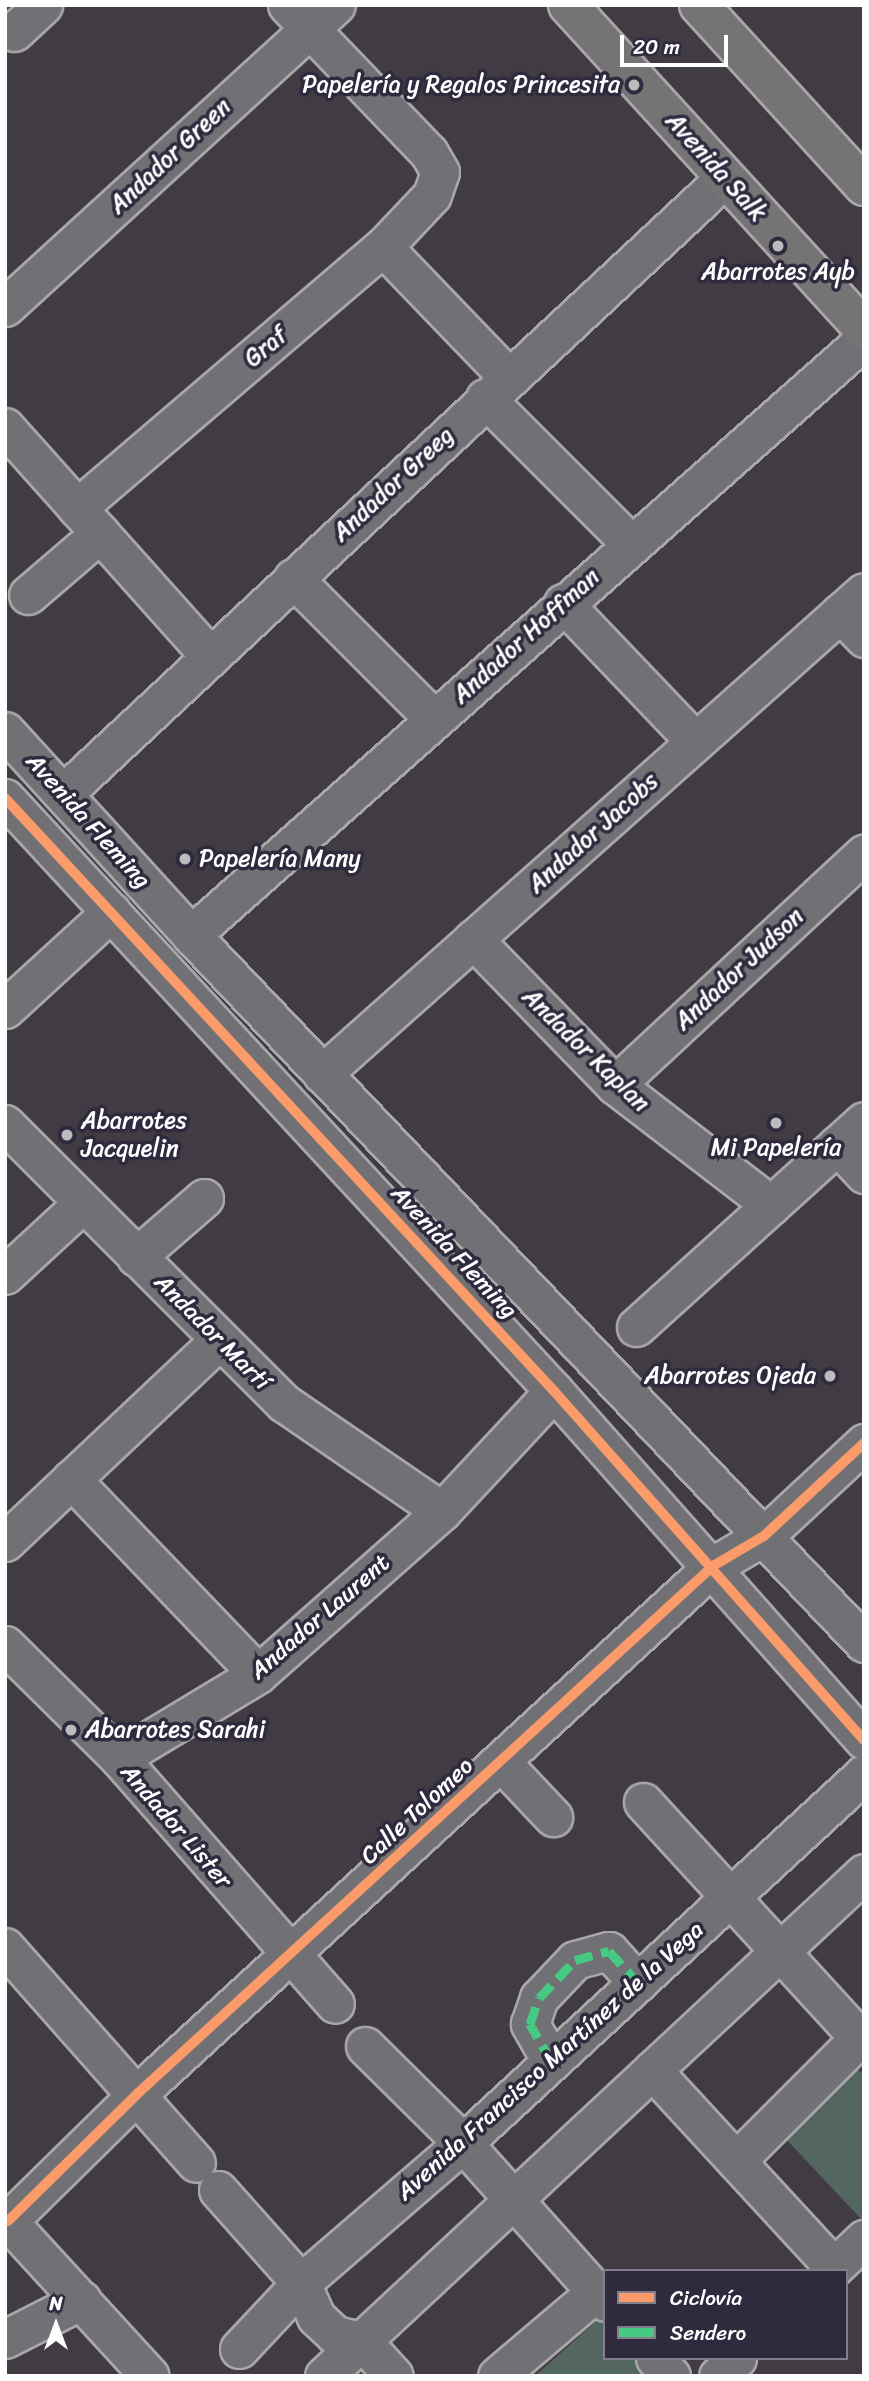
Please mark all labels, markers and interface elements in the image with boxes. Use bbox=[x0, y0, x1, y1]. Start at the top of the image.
scale bar bbox=[624, 21, 732, 65]
text: 20 m bbox=[633, 28, 680, 66]
place label: Papelería y Regalos Princesita bbox=[302, 71, 620, 99]
marker: Papelería y Regalos Princesita bbox=[626, 77, 642, 93]
street label: Andador Green bbox=[103, 92, 237, 220]
street label: Avenida Salk bbox=[660, 107, 772, 227]
marker: Abarrotes Ayb bbox=[770, 238, 786, 254]
place label: Abarrotes Ayb bbox=[701, 258, 855, 286]
street label: Graf bbox=[239, 321, 293, 373]
street label: Andador Greeg bbox=[326, 420, 460, 548]
street label: Andador Hoffman bbox=[446, 562, 606, 710]
street label: Avenida Fleming bbox=[20, 747, 156, 895]
street label: Andador Jacobs bbox=[522, 767, 664, 899]
place label: Papelería Many bbox=[199, 845, 361, 873]
marker: Papelería Many bbox=[177, 851, 193, 867]
street label: Andador Judson bbox=[668, 901, 810, 1037]
street label: Andador Kaplan bbox=[516, 982, 656, 1118]
place label: Abarrotes Jacquelin bbox=[81, 1107, 187, 1163]
marker: Mi Papelería bbox=[768, 1115, 784, 1131]
marker: Abarrotes Jacquelin bbox=[59, 1127, 75, 1143]
place label: Mi Papelería bbox=[711, 1134, 841, 1162]
street label: Avenida Fleming bbox=[385, 1179, 523, 1325]
street label: Andador Martí bbox=[148, 1268, 276, 1396]
place label: Abarrotes Ojeda bbox=[643, 1362, 816, 1390]
marker: Abarrotes Ojeda bbox=[822, 1368, 838, 1384]
street label: Andador Laurent bbox=[245, 1549, 395, 1685]
place label: Abarrotes Sarahi bbox=[85, 1716, 265, 1744]
marker: Abarrotes Sarahi bbox=[63, 1722, 79, 1738]
street label: Calle Tolomeo bbox=[355, 1751, 479, 1871]
street label: Andador Lister bbox=[114, 1758, 238, 1894]
street label: Avenida Francisco Martínez de la Vega bbox=[390, 1915, 710, 2207]
legend bbox=[603, 2269, 848, 2360]
text: Ciclovía bbox=[670, 2279, 742, 2317]
text: N bbox=[49, 2287, 63, 2320]
north arrow bbox=[21, 2290, 91, 2360]
text: Sendero bbox=[670, 2314, 746, 2352]

